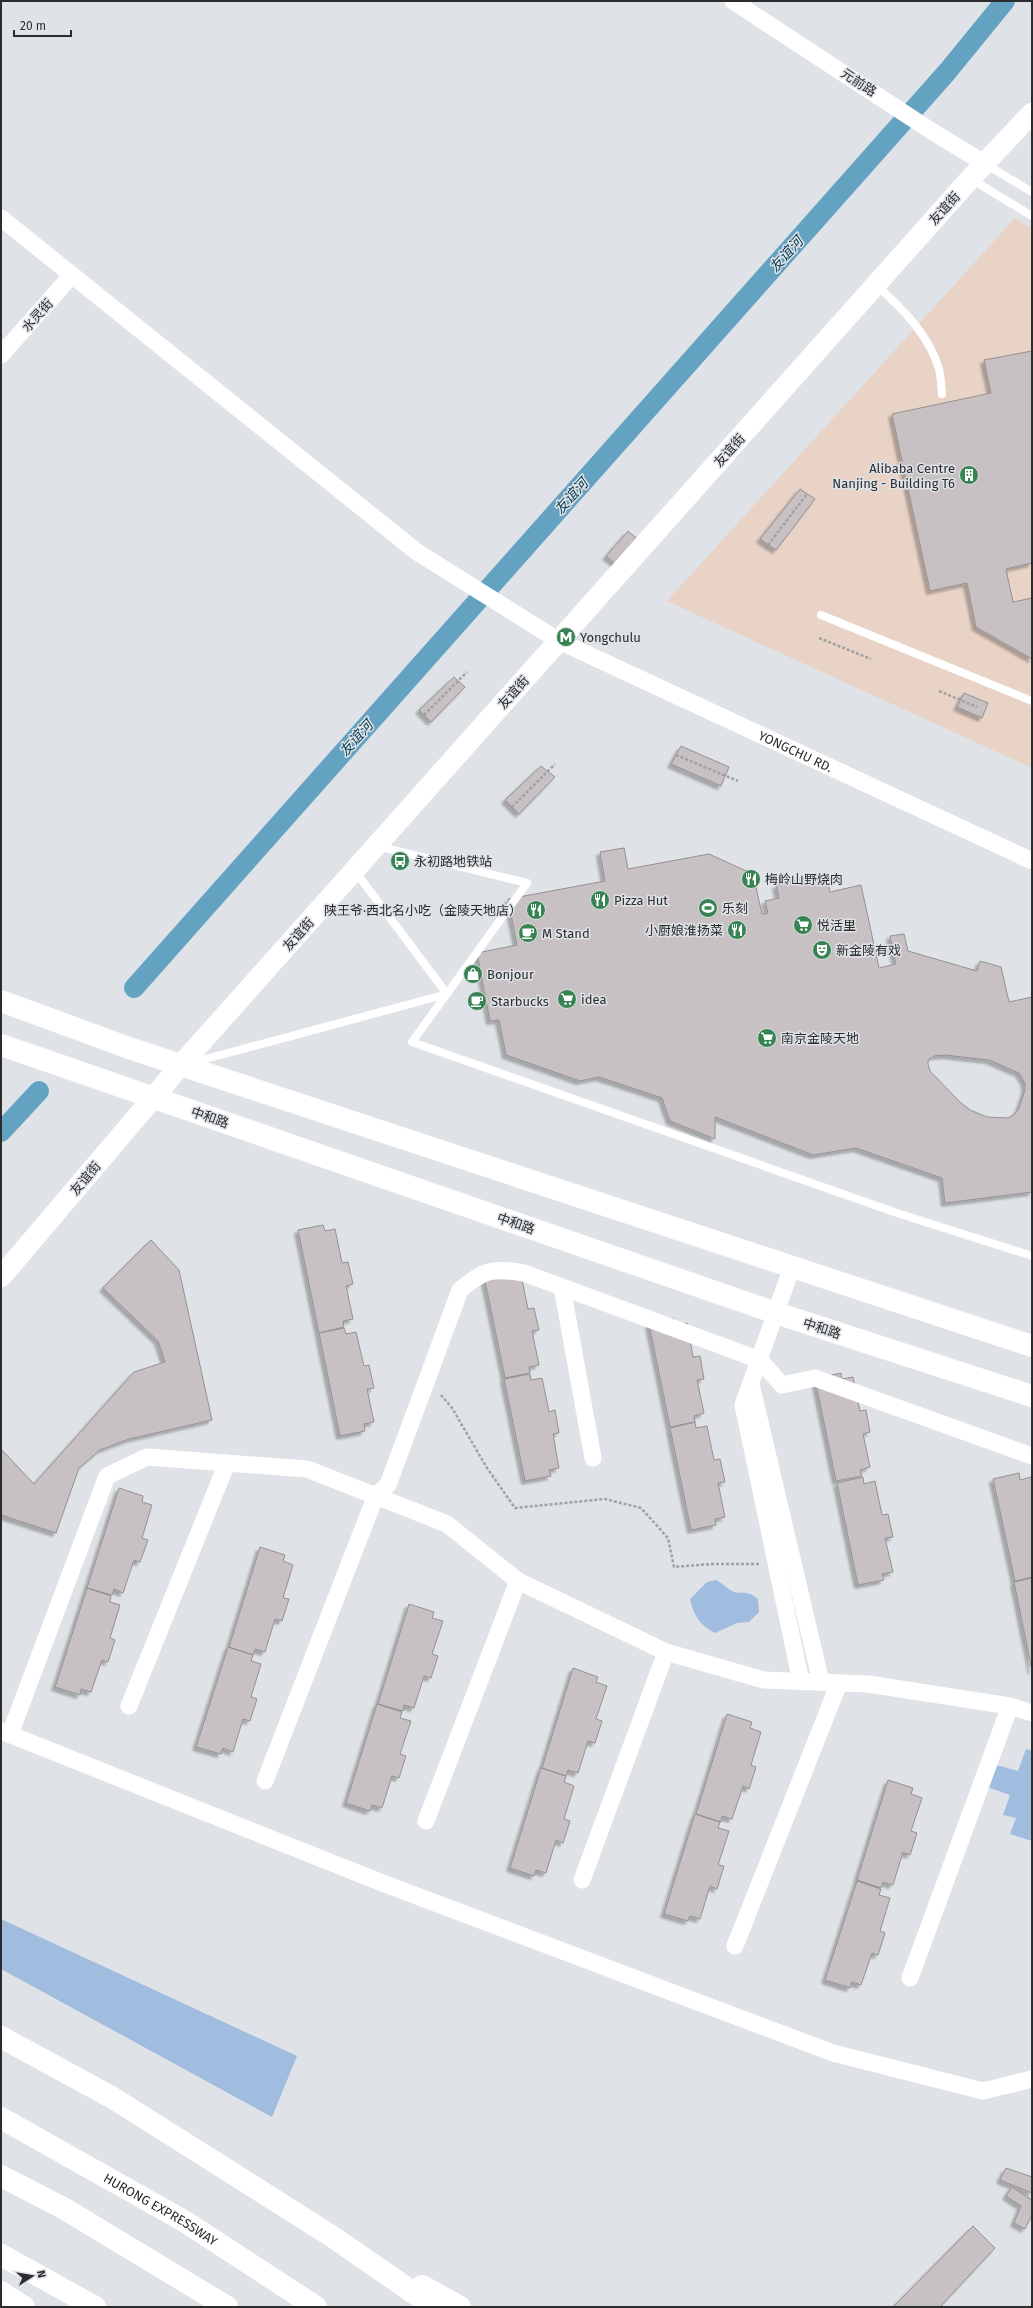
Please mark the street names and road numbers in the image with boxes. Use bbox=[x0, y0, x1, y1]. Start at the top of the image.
street label: 元前路 bbox=[838, 66, 879, 99]
street label: 友谊街 bbox=[926, 189, 963, 228]
street label: 水灵街 bbox=[19, 296, 56, 335]
street label: 友谊街 bbox=[711, 431, 748, 470]
street label: 友谊街 bbox=[495, 673, 532, 712]
street label: YONGCHU RD. bbox=[756, 728, 835, 775]
street label: 友谊街 bbox=[280, 915, 317, 954]
street label: 中和路 bbox=[189, 1104, 231, 1131]
street label: 友谊街 bbox=[67, 1159, 104, 1198]
street label: 中和路 bbox=[495, 1210, 537, 1237]
street label: 中和路 bbox=[801, 1315, 843, 1342]
street label: HURONG EXPRESSWAY bbox=[101, 2170, 221, 2249]

